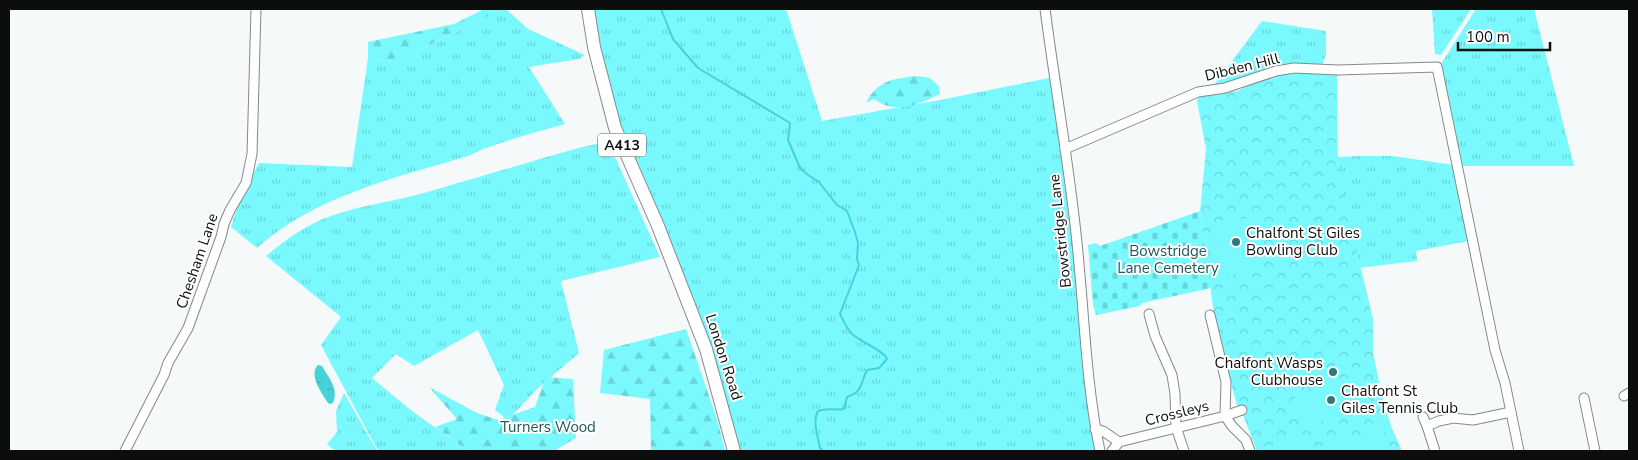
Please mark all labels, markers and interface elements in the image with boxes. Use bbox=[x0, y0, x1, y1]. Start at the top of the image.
scale bar bbox=[1458, 20, 1550, 52]
text: 100 m bbox=[1466, 27, 1510, 47]
street label: Dibden Hill bbox=[1203, 48, 1282, 86]
road number: A413 bbox=[598, 134, 646, 156]
street label: Bowstridge Lane bbox=[1044, 173, 1076, 289]
street label: Chesham Lane bbox=[171, 211, 223, 311]
place label: Chalfont St Giles Bowling Club bbox=[1246, 223, 1360, 260]
marker: Chalfont St Giles Bowling Club bbox=[1230, 236, 1242, 248]
park label: Bowstridge Lane Cemetery bbox=[1117, 241, 1219, 278]
street label: London Road bbox=[701, 311, 747, 403]
place label: Chalfont Wasps Clubhouse bbox=[1215, 353, 1323, 390]
marker: Chalfont Wasps Clubhouse bbox=[1327, 366, 1339, 378]
place label: Chalfont St Giles Tennis Club bbox=[1341, 381, 1458, 418]
marker: Chalfont St Giles Tennis Club bbox=[1325, 394, 1337, 406]
street label: Crossleys bbox=[1143, 395, 1211, 431]
park label: Turners Wood bbox=[500, 417, 596, 437]

